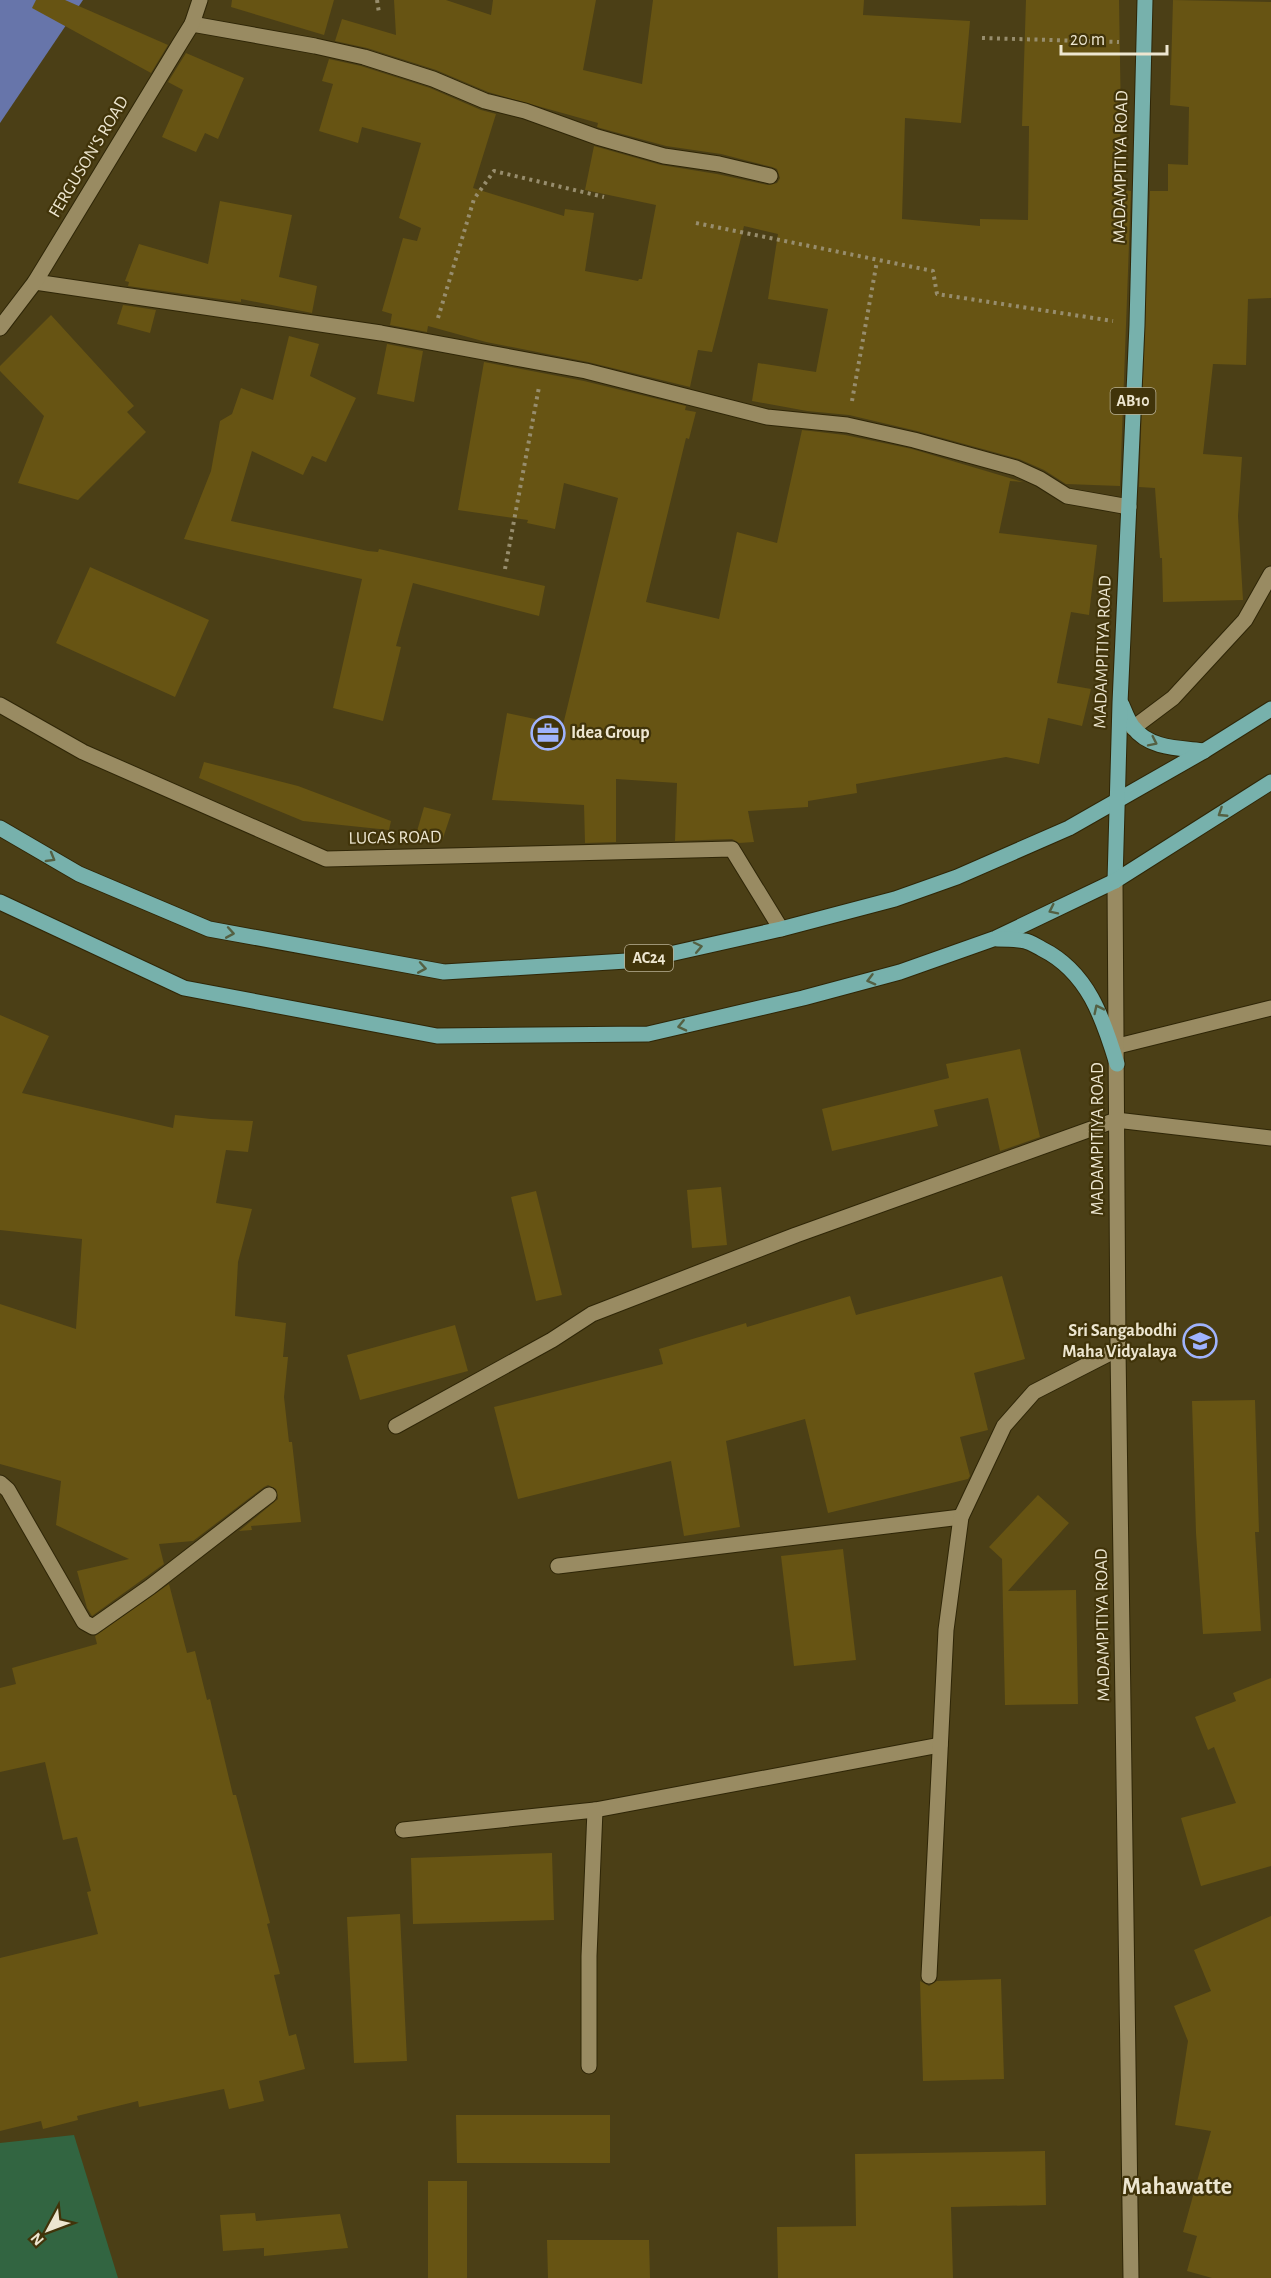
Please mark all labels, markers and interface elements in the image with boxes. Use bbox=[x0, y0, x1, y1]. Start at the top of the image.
scale bar bbox=[1061, 18, 1168, 56]
text: 20 m bbox=[1070, 31, 1105, 49]
street label: MADAMPITIYA ROAD bbox=[1111, 90, 1131, 244]
street label: FERGUSON'S ROAD bbox=[46, 93, 132, 221]
road number: AB10 bbox=[1110, 388, 1156, 414]
street label: MADAMPITIYA ROAD bbox=[1091, 575, 1115, 729]
office icon: Idea Group bbox=[530, 715, 566, 751]
place label: Idea Group bbox=[571, 724, 650, 742]
one-way arrow bbox=[1147, 734, 1158, 746]
one-way arrow bbox=[1218, 806, 1228, 818]
street label: LUCAS ROAD bbox=[348, 828, 442, 848]
one-way arrow bbox=[45, 850, 55, 862]
one-way arrow bbox=[1048, 903, 1059, 915]
one-way arrow bbox=[225, 926, 235, 939]
one-way arrow bbox=[693, 942, 703, 955]
road number: AC24 bbox=[625, 945, 673, 971]
one-way arrow bbox=[416, 961, 426, 974]
one-way arrow bbox=[866, 972, 876, 985]
one-way arrow bbox=[1094, 1005, 1105, 1016]
one-way arrow bbox=[677, 1019, 687, 1032]
street label: MADAMPITIYA ROAD bbox=[1089, 1062, 1107, 1216]
place label: Sri Sangabodhi Maha Vidyalaya bbox=[1062, 1322, 1177, 1361]
school or university icon: Sri Sangabodhi Maha Vidyalaya bbox=[1182, 1323, 1218, 1359]
street label: MADAMPITIYA ROAD bbox=[1093, 1548, 1113, 1702]
district label: Mahawatte bbox=[1122, 2175, 1232, 2199]
north arrow bbox=[18, 2200, 78, 2260]
text: N bbox=[28, 2230, 47, 2249]

